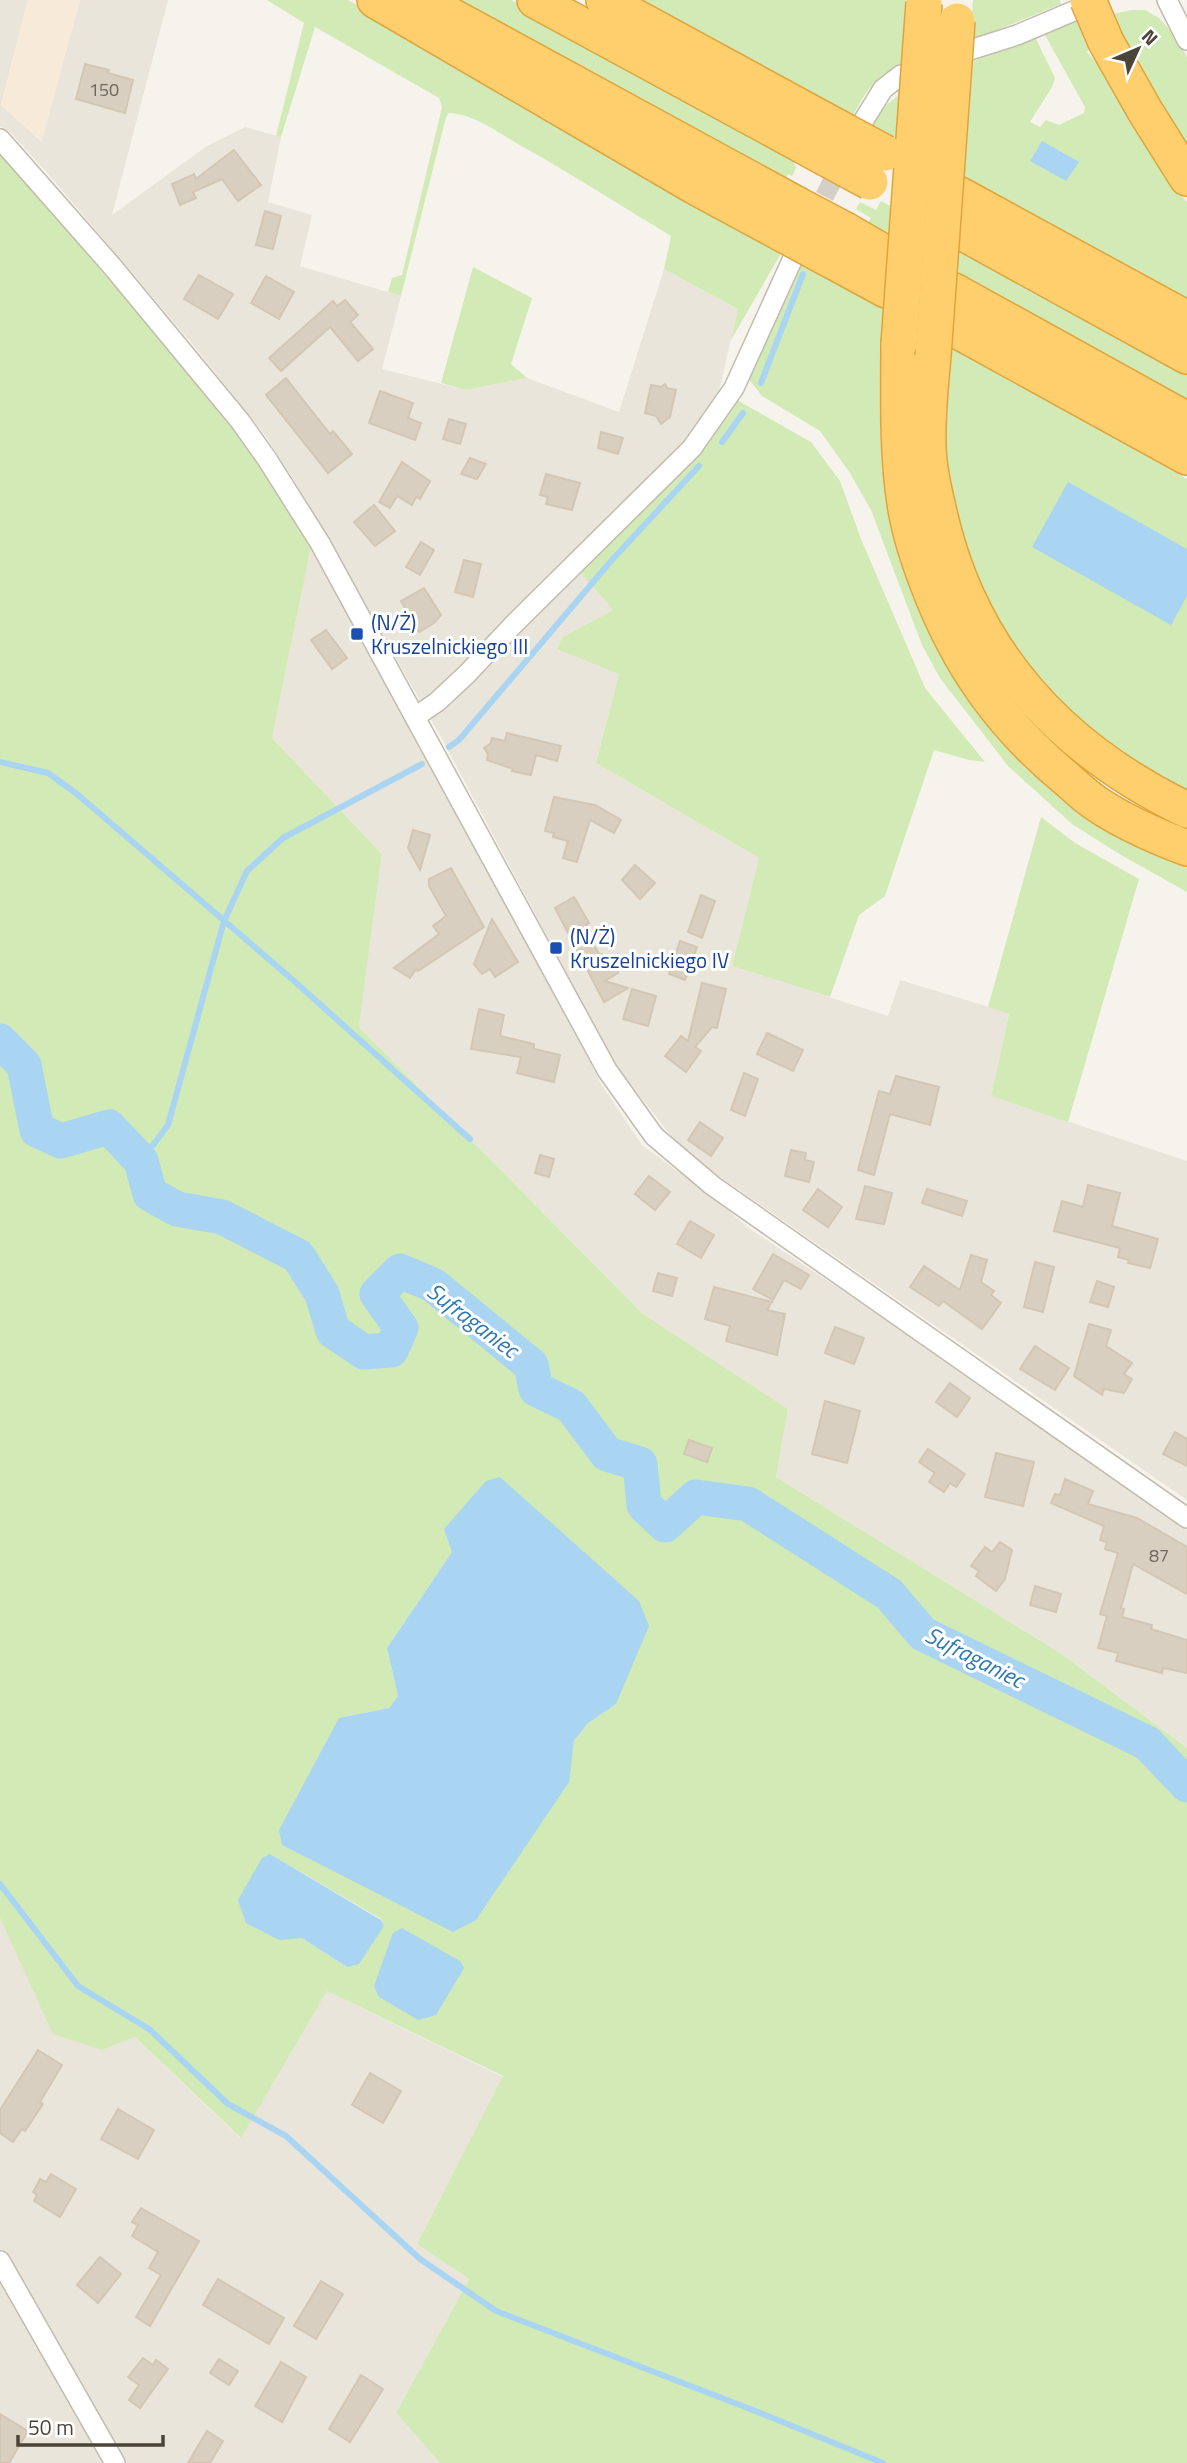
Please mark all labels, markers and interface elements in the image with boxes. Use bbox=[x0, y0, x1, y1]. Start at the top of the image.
north arrow bbox=[1103, 14, 1173, 84]
text: N bbox=[1136, 22, 1166, 52]
house number: 150 bbox=[89, 76, 119, 103]
place label: (N/Ż) Kruszelnickiego III bbox=[371, 606, 528, 662]
marker: (N/Ż) Kruszelnickiego III bbox=[349, 626, 365, 642]
place label: (N/Ż) Kruszelnickiego IV bbox=[570, 920, 729, 976]
marker: (N/Ż) Kruszelnickiego IV bbox=[548, 940, 564, 956]
water label: Sufraganiec bbox=[420, 1274, 528, 1368]
house number: 87 bbox=[1149, 1542, 1169, 1569]
water label: Sufraganiec bbox=[919, 1617, 1033, 1698]
scale bar bbox=[18, 2404, 163, 2448]
text: 50 m bbox=[28, 2411, 74, 2443]

